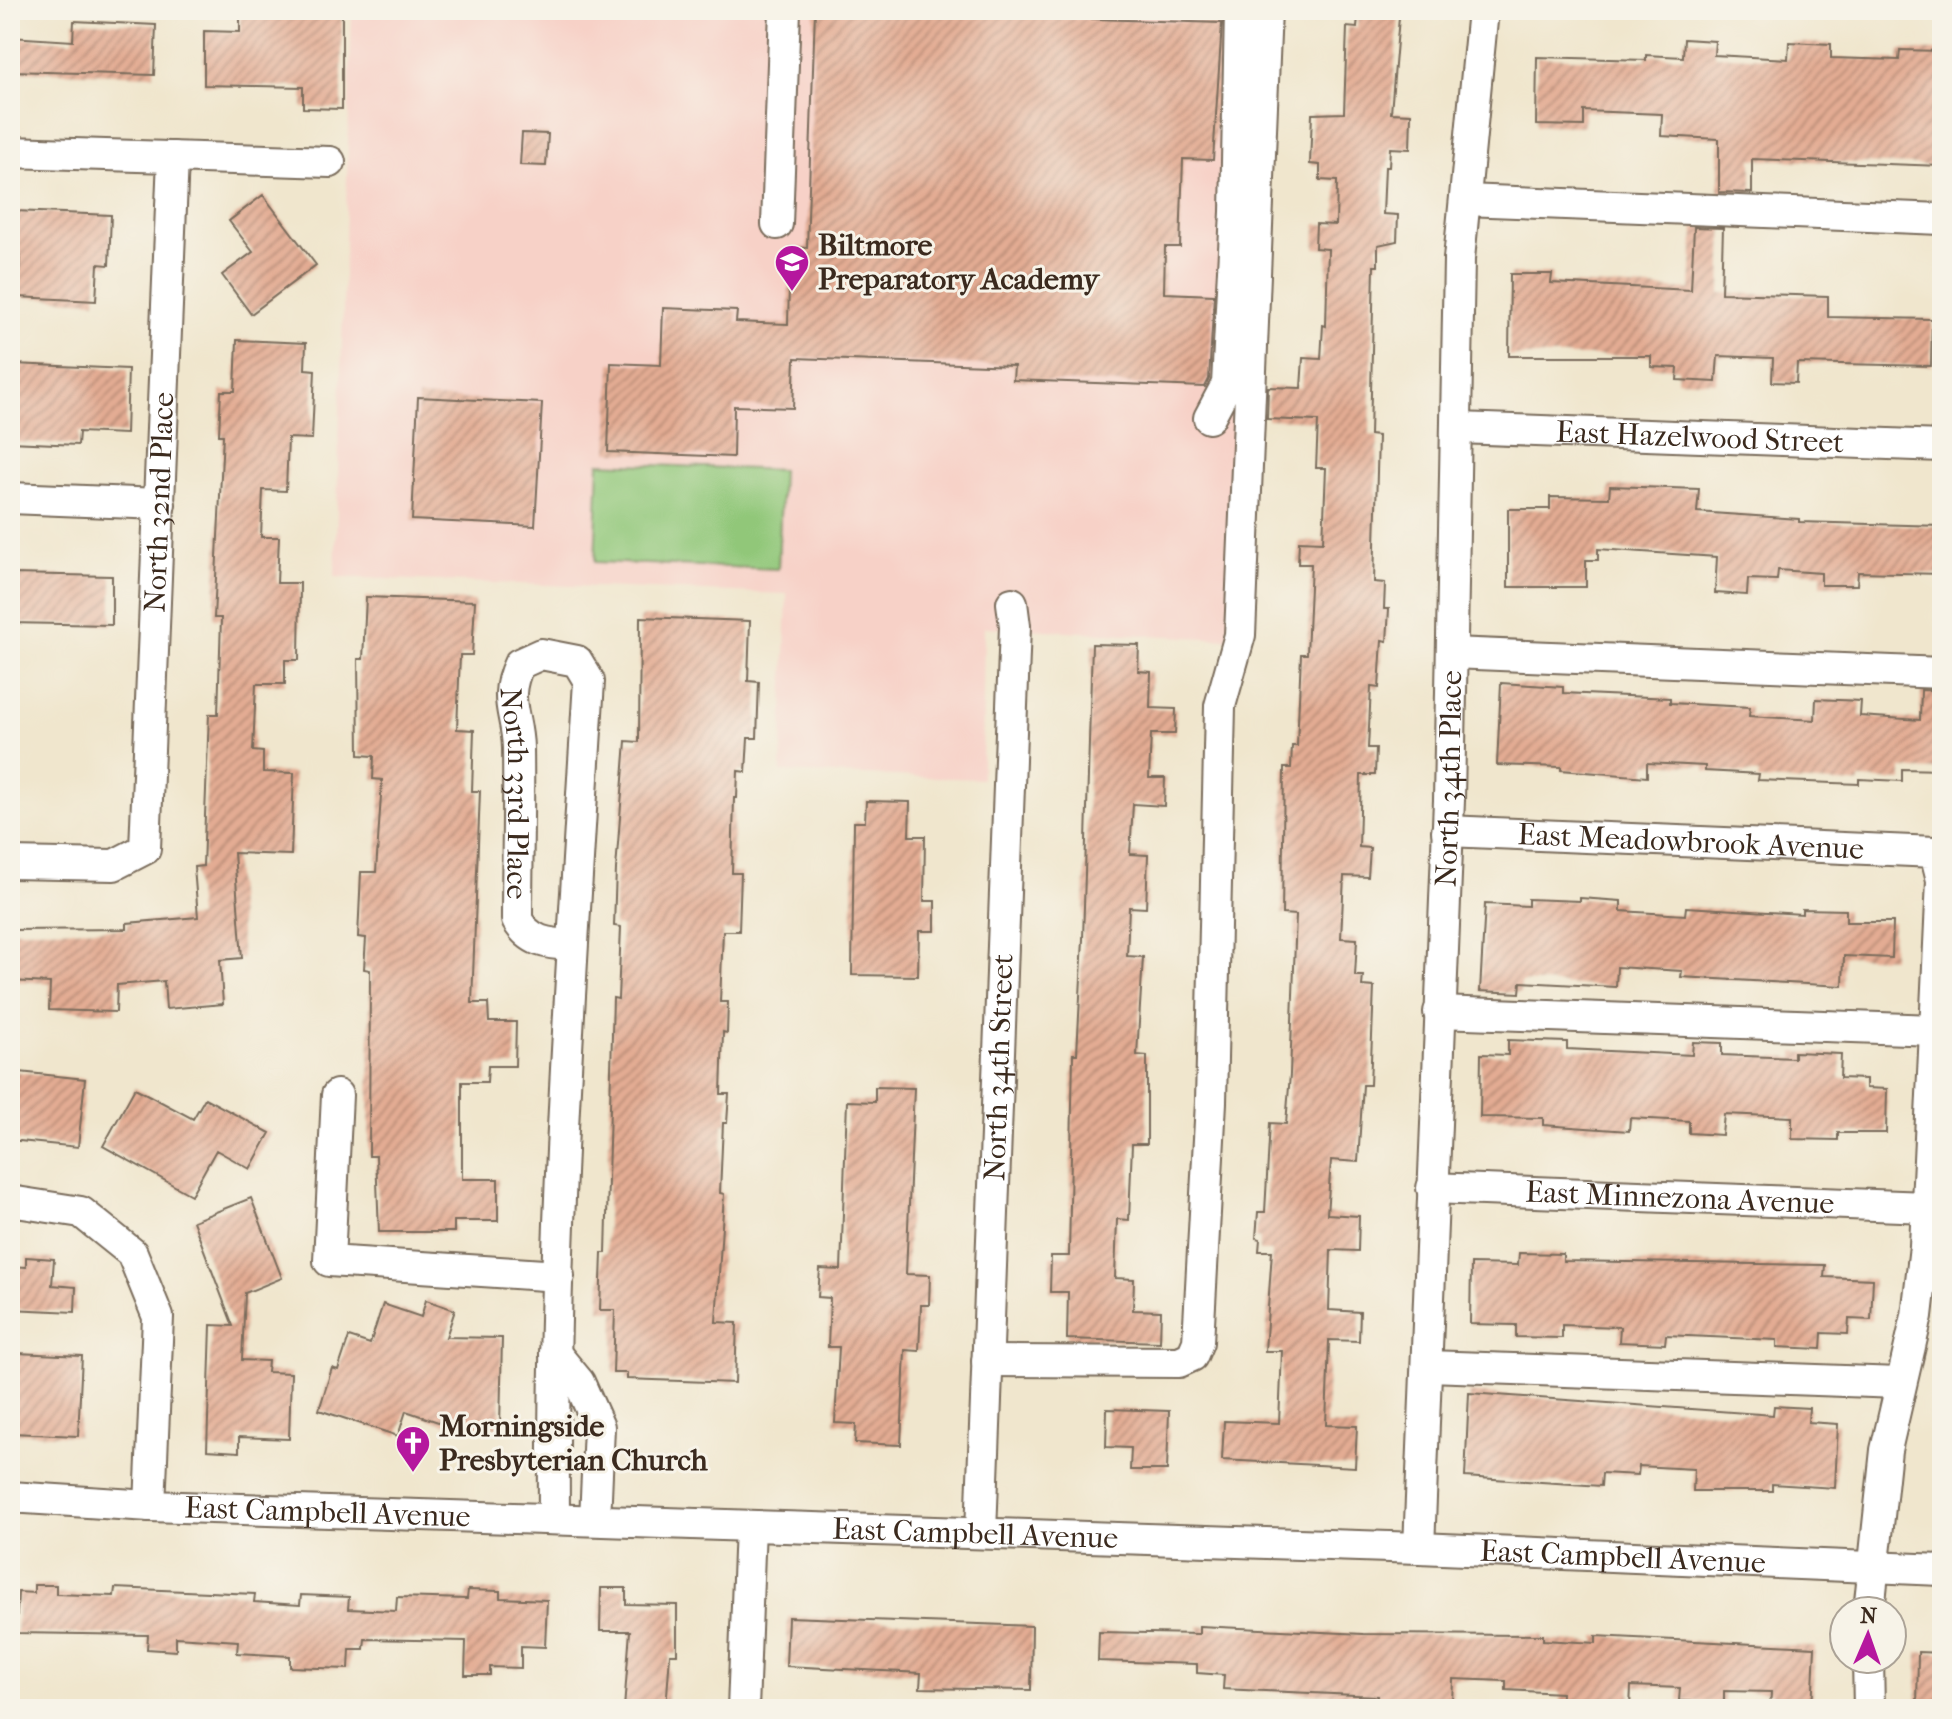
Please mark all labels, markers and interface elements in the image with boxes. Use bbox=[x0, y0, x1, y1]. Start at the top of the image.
place label: Biltmore Preparatory Academy bbox=[818, 228, 1101, 297]
school or university icon: Biltmore Preparatory Academy bbox=[773, 243, 811, 293]
street label: North 32nd Place bbox=[138, 391, 181, 613]
street label: East Hazelwood Street bbox=[1555, 415, 1845, 460]
street label: North 34th Place bbox=[1429, 670, 1469, 888]
street label: North 33rd Place bbox=[493, 687, 535, 900]
street label: East Meadowbrook Avenue bbox=[1517, 817, 1865, 867]
street label: North 34th Street bbox=[977, 953, 1021, 1182]
street label: East Minnezona Avenue bbox=[1525, 1175, 1835, 1221]
place label: Morningside Presbyterian Church bbox=[439, 1409, 709, 1478]
church icon: Morningside Presbyterian Church bbox=[394, 1424, 432, 1474]
street label: East Campbell Avenue bbox=[184, 1490, 471, 1535]
street label: East Campbell Avenue bbox=[832, 1512, 1119, 1556]
street label: East Campbell Avenue bbox=[1479, 1534, 1767, 1581]
north arrow bbox=[1828, 1595, 1908, 1675]
text: N bbox=[1860, 1603, 1878, 1629]

